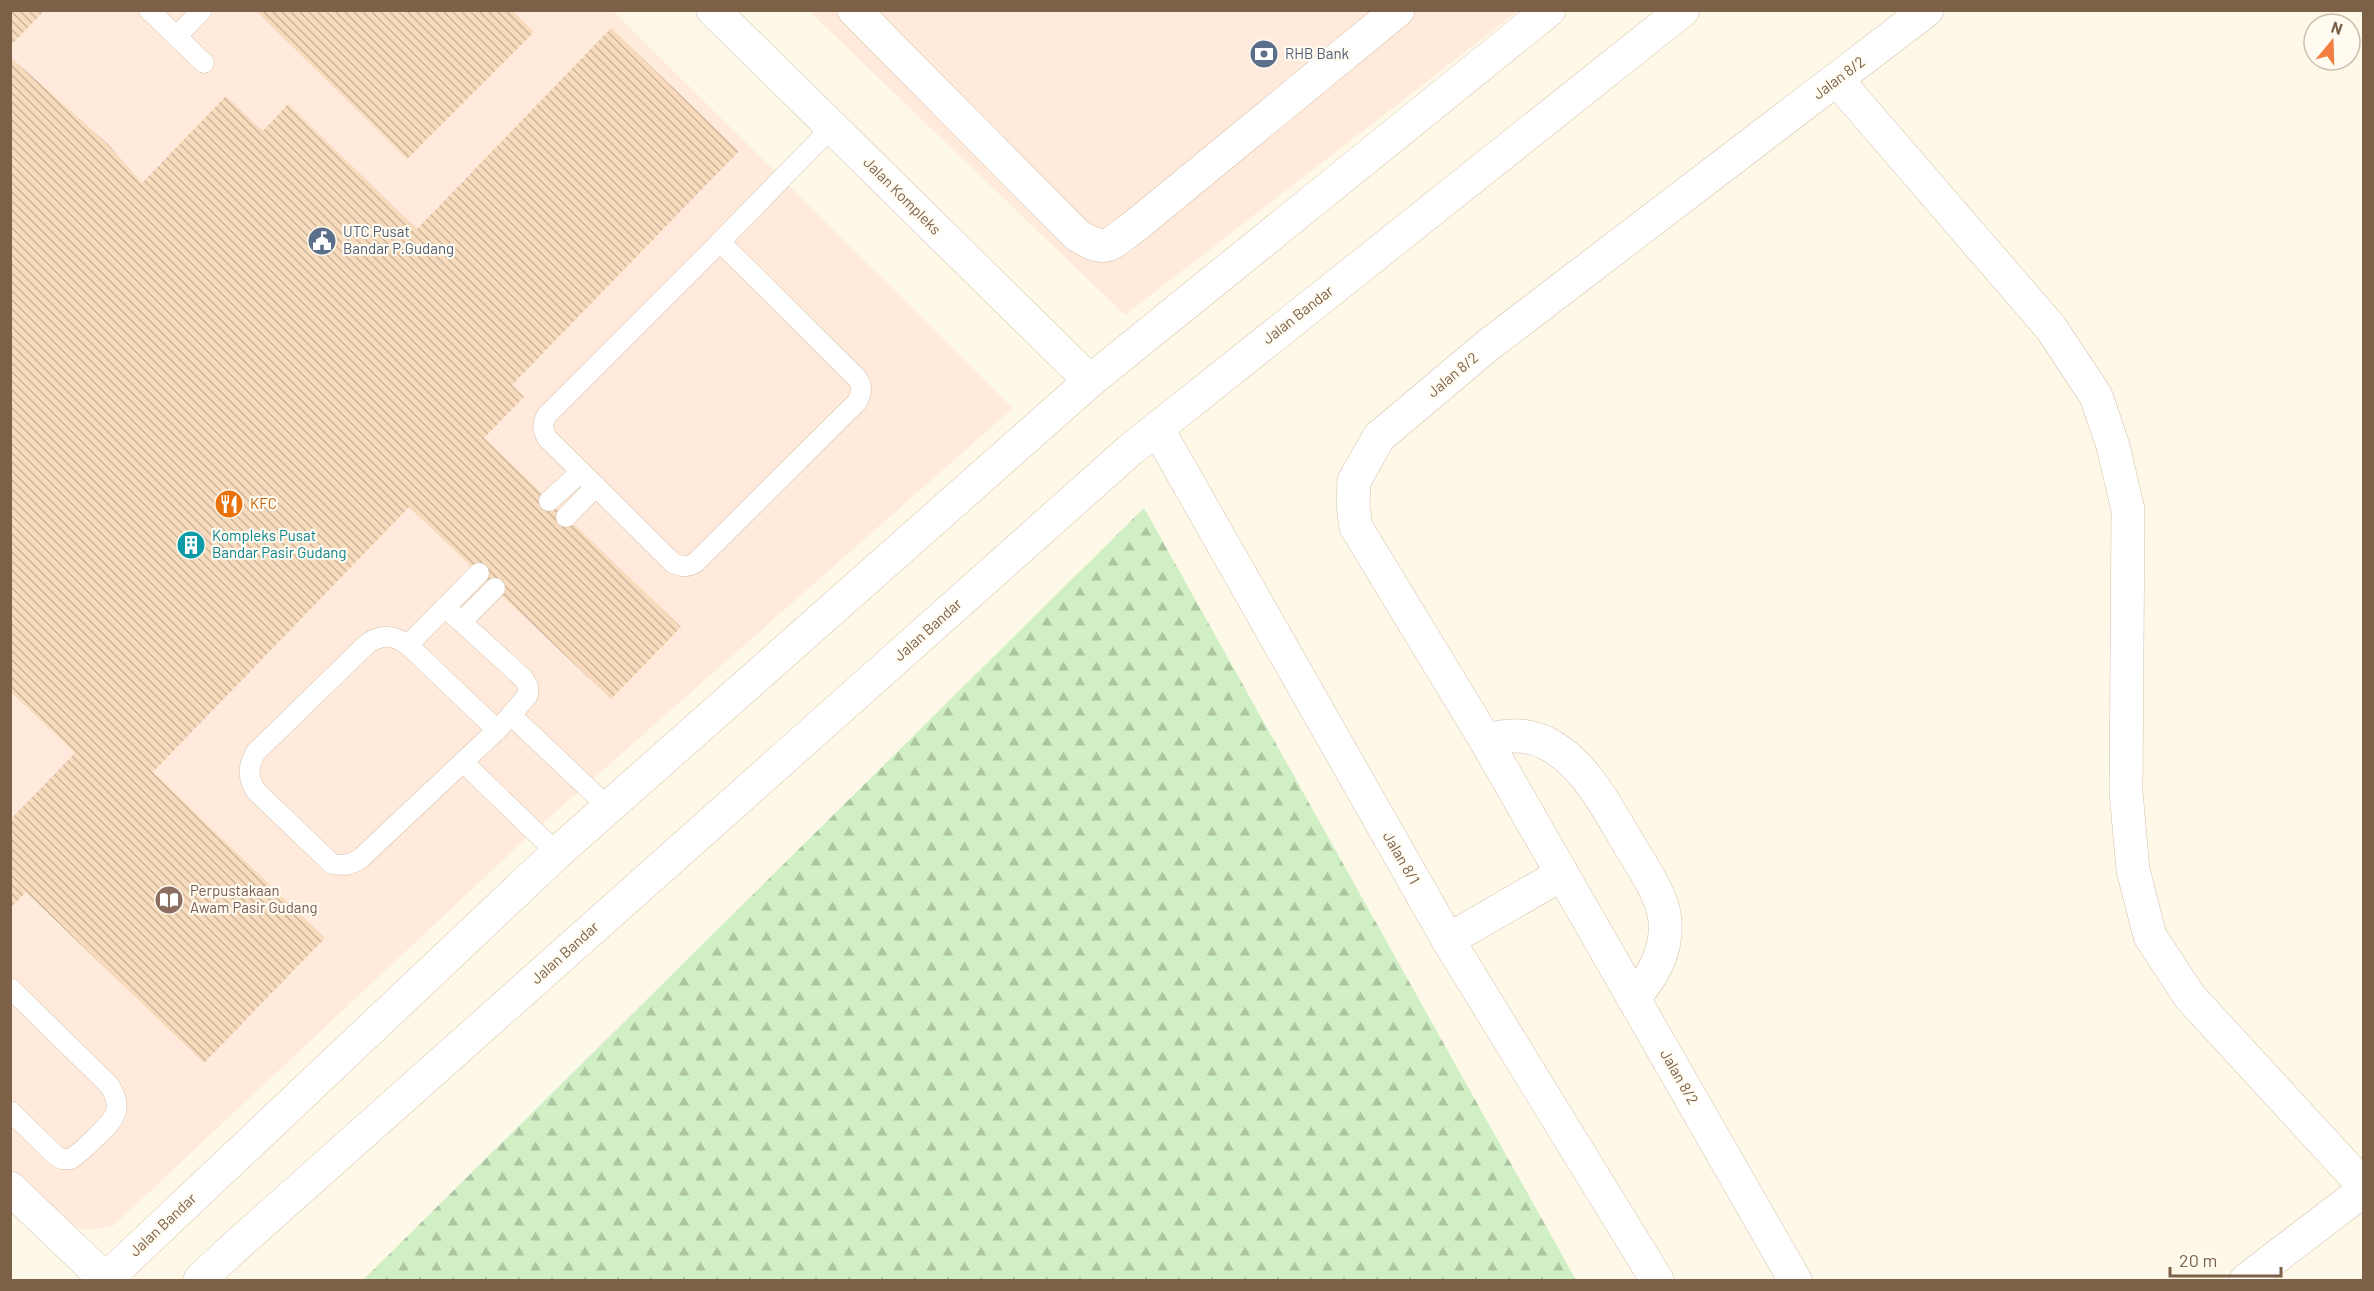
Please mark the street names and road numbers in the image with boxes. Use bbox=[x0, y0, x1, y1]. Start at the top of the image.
street label: Jalan 8/2 bbox=[1809, 52, 1868, 103]
street label: Jalan Kompleks bbox=[860, 153, 945, 238]
street label: Jalan Bandar bbox=[1258, 281, 1337, 347]
street label: Jalan 8/2 bbox=[1423, 348, 1481, 401]
street label: Jalan Bandar bbox=[890, 594, 965, 664]
street label: Jalan 8/1 bbox=[1380, 828, 1424, 887]
street label: Jalan Bandar bbox=[527, 917, 602, 987]
street label: Jalan 8/2 bbox=[1657, 1046, 1703, 1107]
street label: Jalan Bandar bbox=[125, 1188, 200, 1260]

